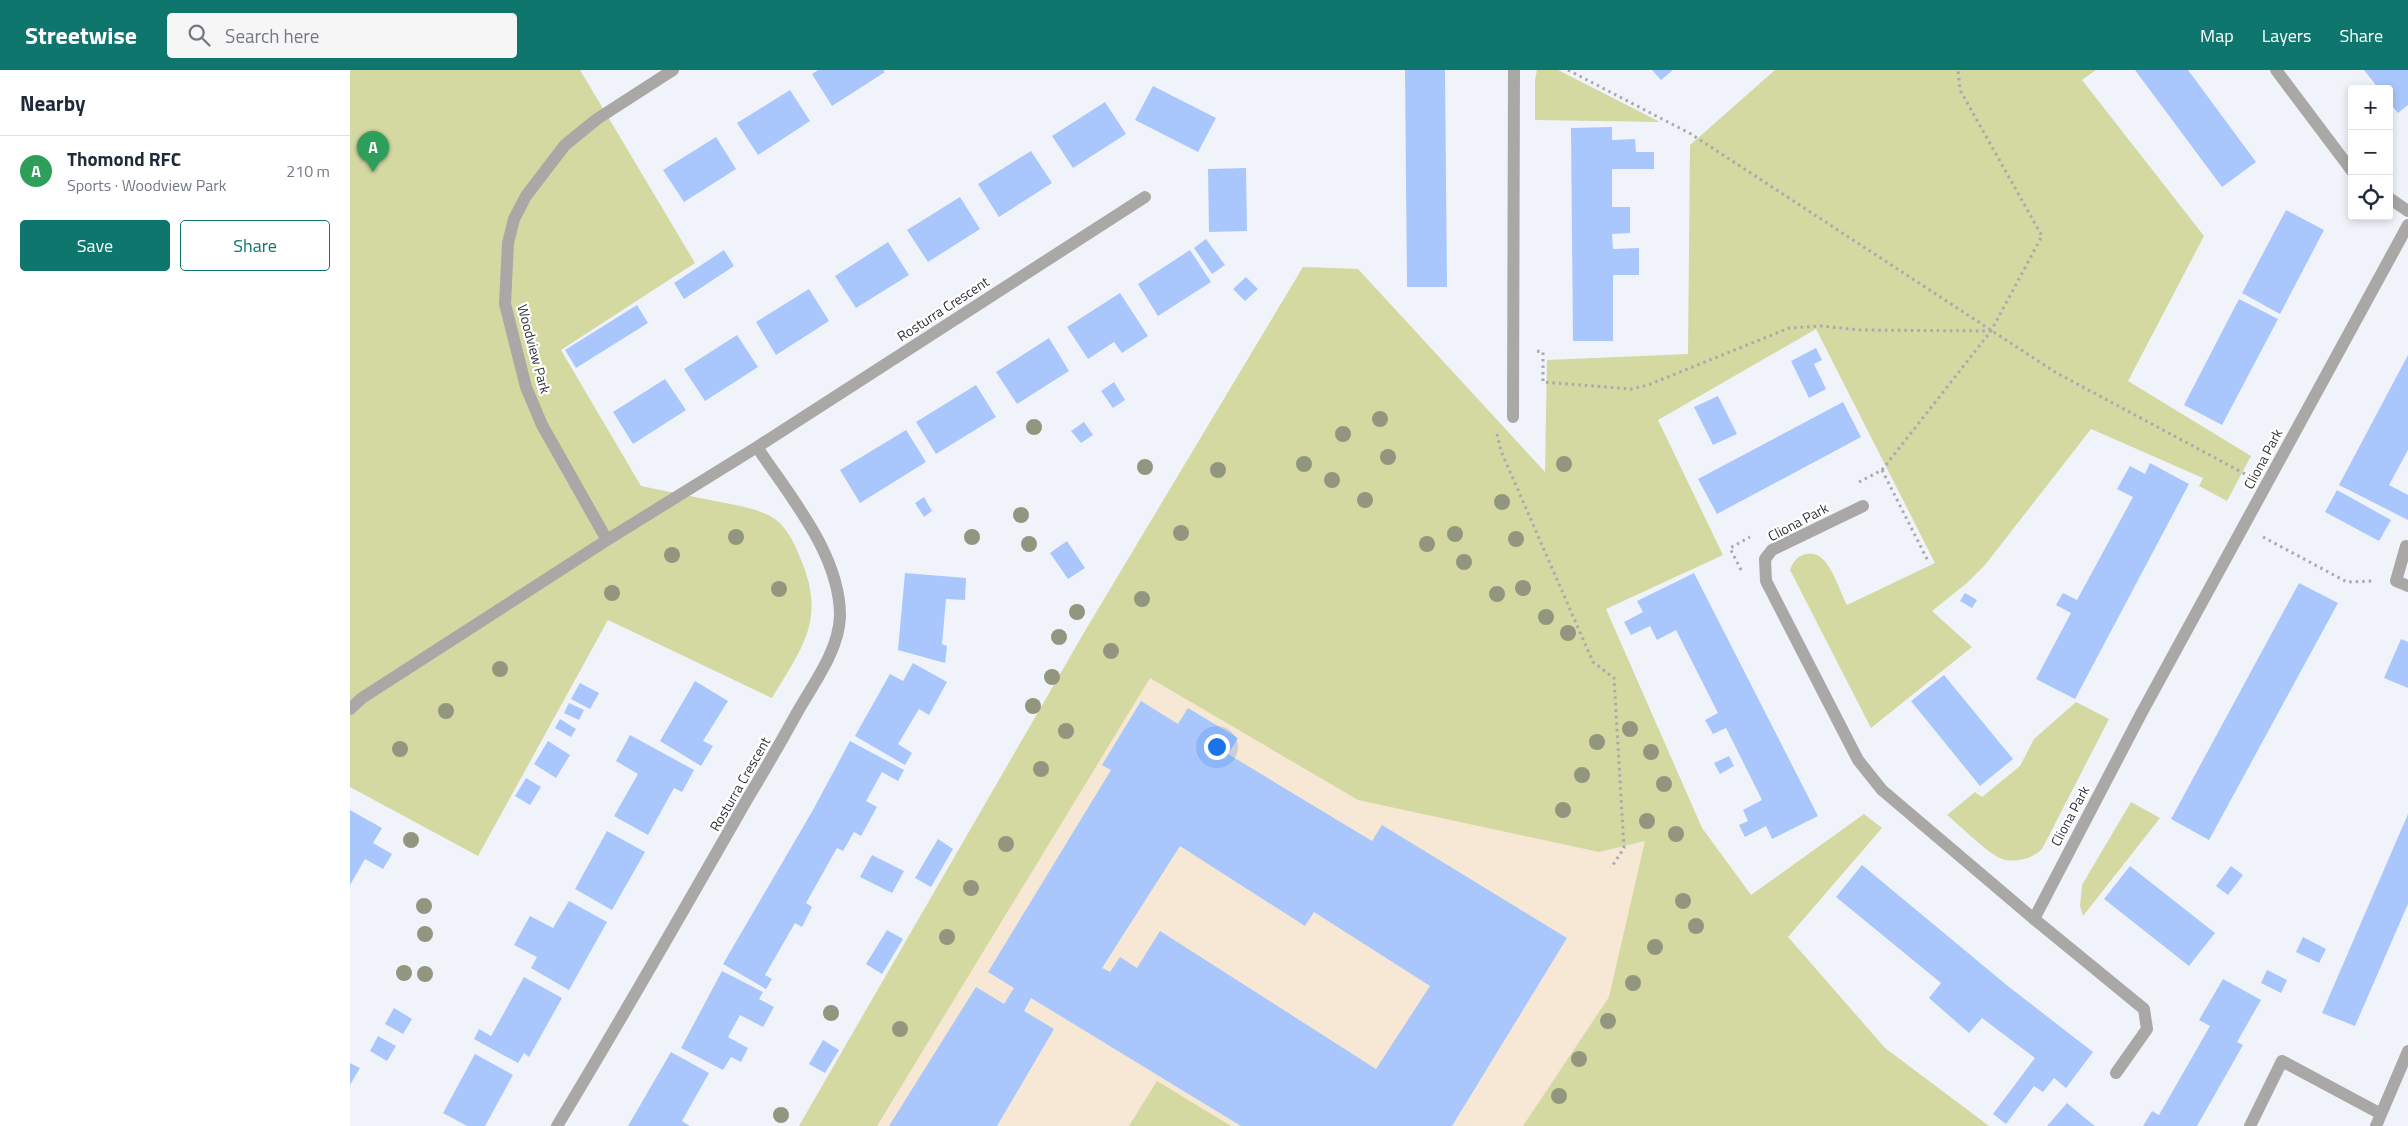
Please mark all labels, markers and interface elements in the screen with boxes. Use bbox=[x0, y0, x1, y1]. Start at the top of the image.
search box bbox=[167, 13, 517, 58]
text: Streetwise bbox=[25, 17, 137, 53]
icon: search bbox=[185, 21, 213, 49]
text: Search here bbox=[225, 21, 319, 50]
text: Map bbox=[2200, 22, 2234, 49]
text: Layers bbox=[2262, 22, 2311, 49]
text: Share bbox=[2339, 22, 2383, 49]
map controls bbox=[2348, 85, 2393, 220]
button: + bbox=[2348, 85, 2393, 130]
text: Nearby bbox=[20, 87, 85, 119]
button: − bbox=[2348, 130, 2393, 175]
pin: A bbox=[357, 131, 389, 172]
text: Thomond RFC bbox=[67, 144, 181, 173]
text: A bbox=[31, 159, 41, 183]
text: 210 m bbox=[286, 159, 330, 183]
text: Sports · Woodview Park bbox=[67, 173, 226, 197]
button: locate bbox=[2348, 175, 2393, 220]
button: Save bbox=[20, 220, 170, 271]
button: Share bbox=[180, 220, 330, 271]
street label: Rosturra Crescent bbox=[893, 271, 993, 346]
street label: Woodview Park bbox=[512, 302, 557, 396]
street label: Cliona Park bbox=[2238, 425, 2287, 493]
street label: Cliona Park bbox=[1764, 497, 1832, 546]
street label: Rosturra Crescent bbox=[704, 733, 775, 835]
your location bbox=[1204, 734, 1230, 760]
street label: Cliona Park bbox=[2045, 782, 2094, 850]

